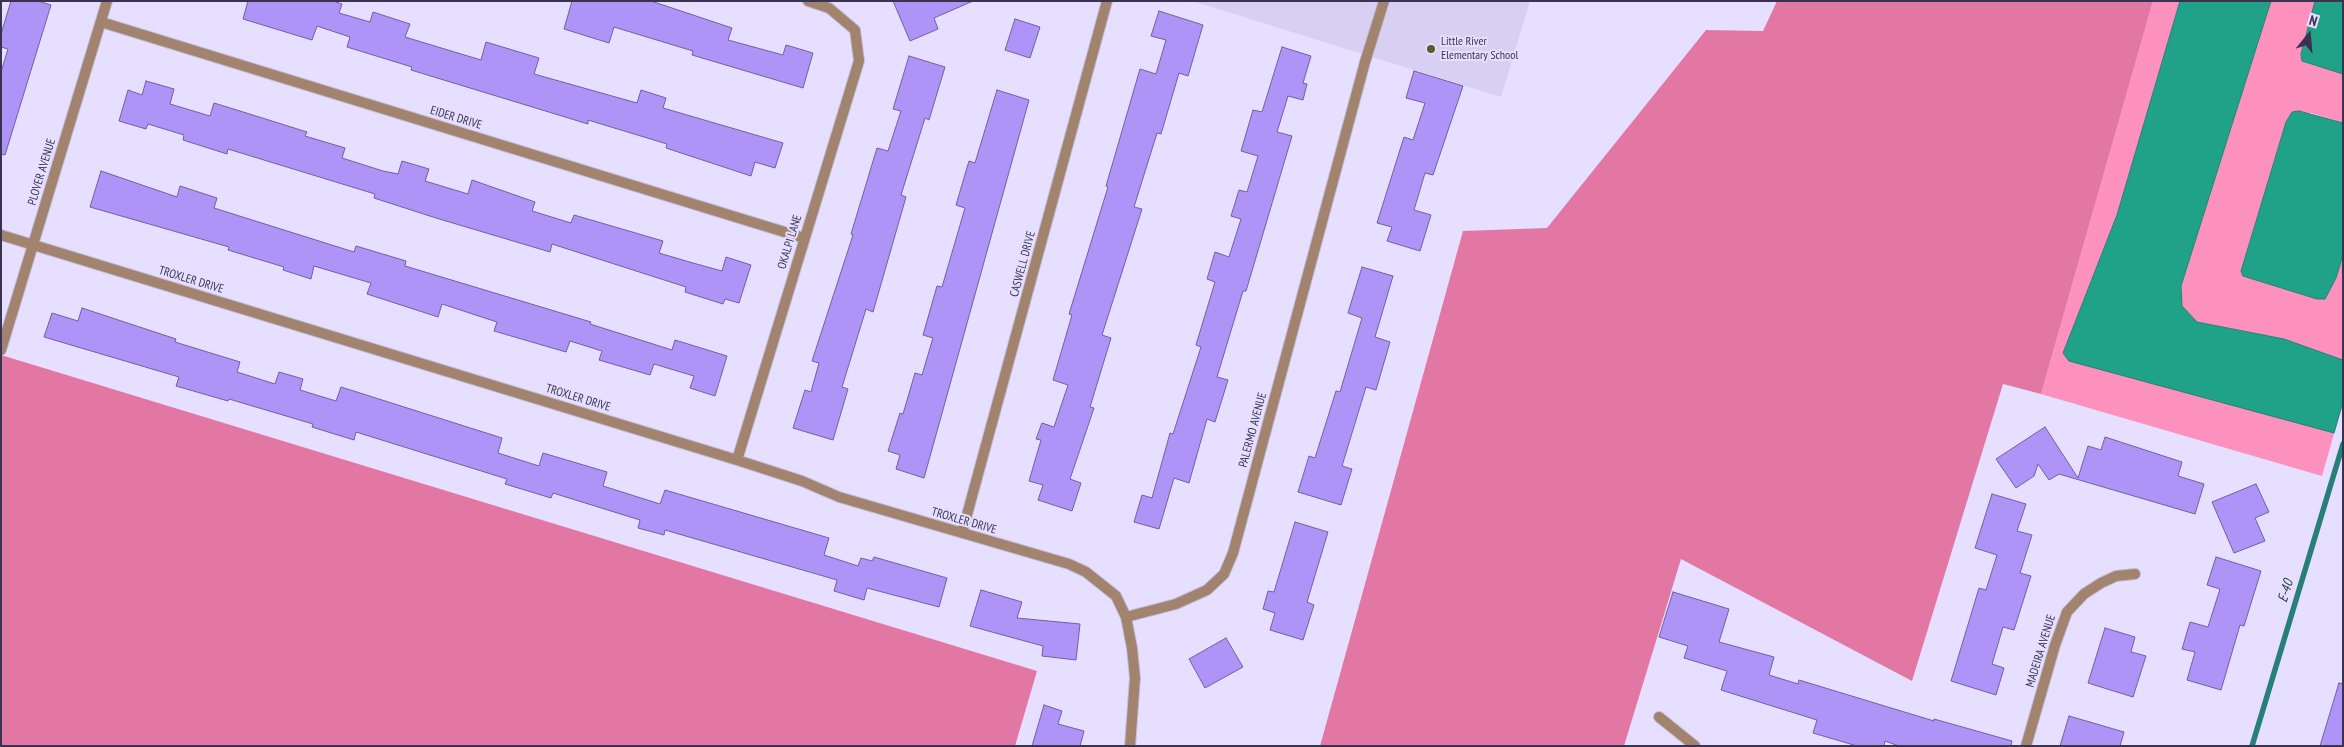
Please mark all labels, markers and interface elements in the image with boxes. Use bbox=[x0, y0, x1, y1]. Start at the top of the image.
north arrow bbox=[2284, 10, 2334, 60]
text: N bbox=[2307, 11, 2320, 30]
place label: Little River Elementary School bbox=[1441, 35, 1518, 63]
marker: Little River Elementary School bbox=[1425, 43, 1437, 55]
street label: EIDER DRIVE bbox=[428, 103, 484, 133]
street label: PLOVER AVENUE bbox=[25, 137, 59, 207]
street label: OKALPI LANE bbox=[775, 213, 805, 271]
street label: CASWELL DRIVE bbox=[1007, 230, 1039, 298]
street label: TROXLER DRIVE bbox=[157, 263, 225, 297]
street label: TROXLER DRIVE bbox=[544, 381, 612, 415]
street label: PALERMO AVENUE bbox=[1236, 391, 1270, 469]
street label: TROXLER DRIVE bbox=[930, 505, 998, 537]
water label: E-40 bbox=[2275, 578, 2297, 604]
street label: MADEIRA AVENUE bbox=[2023, 613, 2059, 689]

